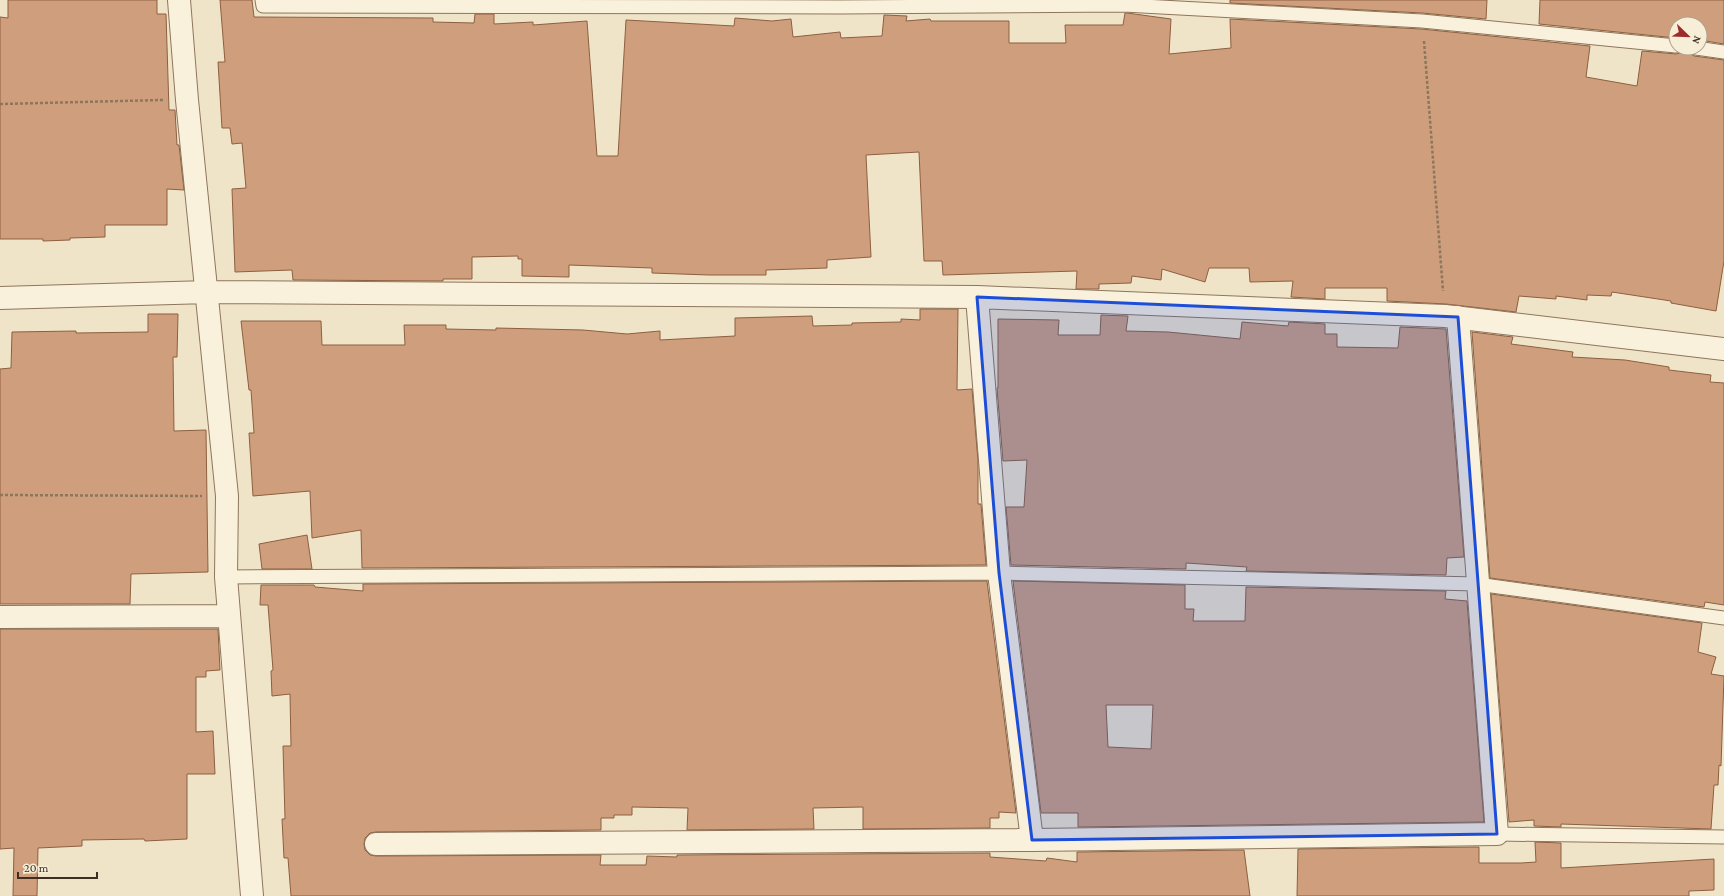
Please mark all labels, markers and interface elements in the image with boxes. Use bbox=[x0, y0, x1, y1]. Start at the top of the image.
north arrow bbox=[1668, 16, 1708, 56]
text: N bbox=[1690, 34, 1704, 46]
scale bar bbox=[18, 854, 97, 880]
text: 20 m bbox=[24, 861, 49, 875]

